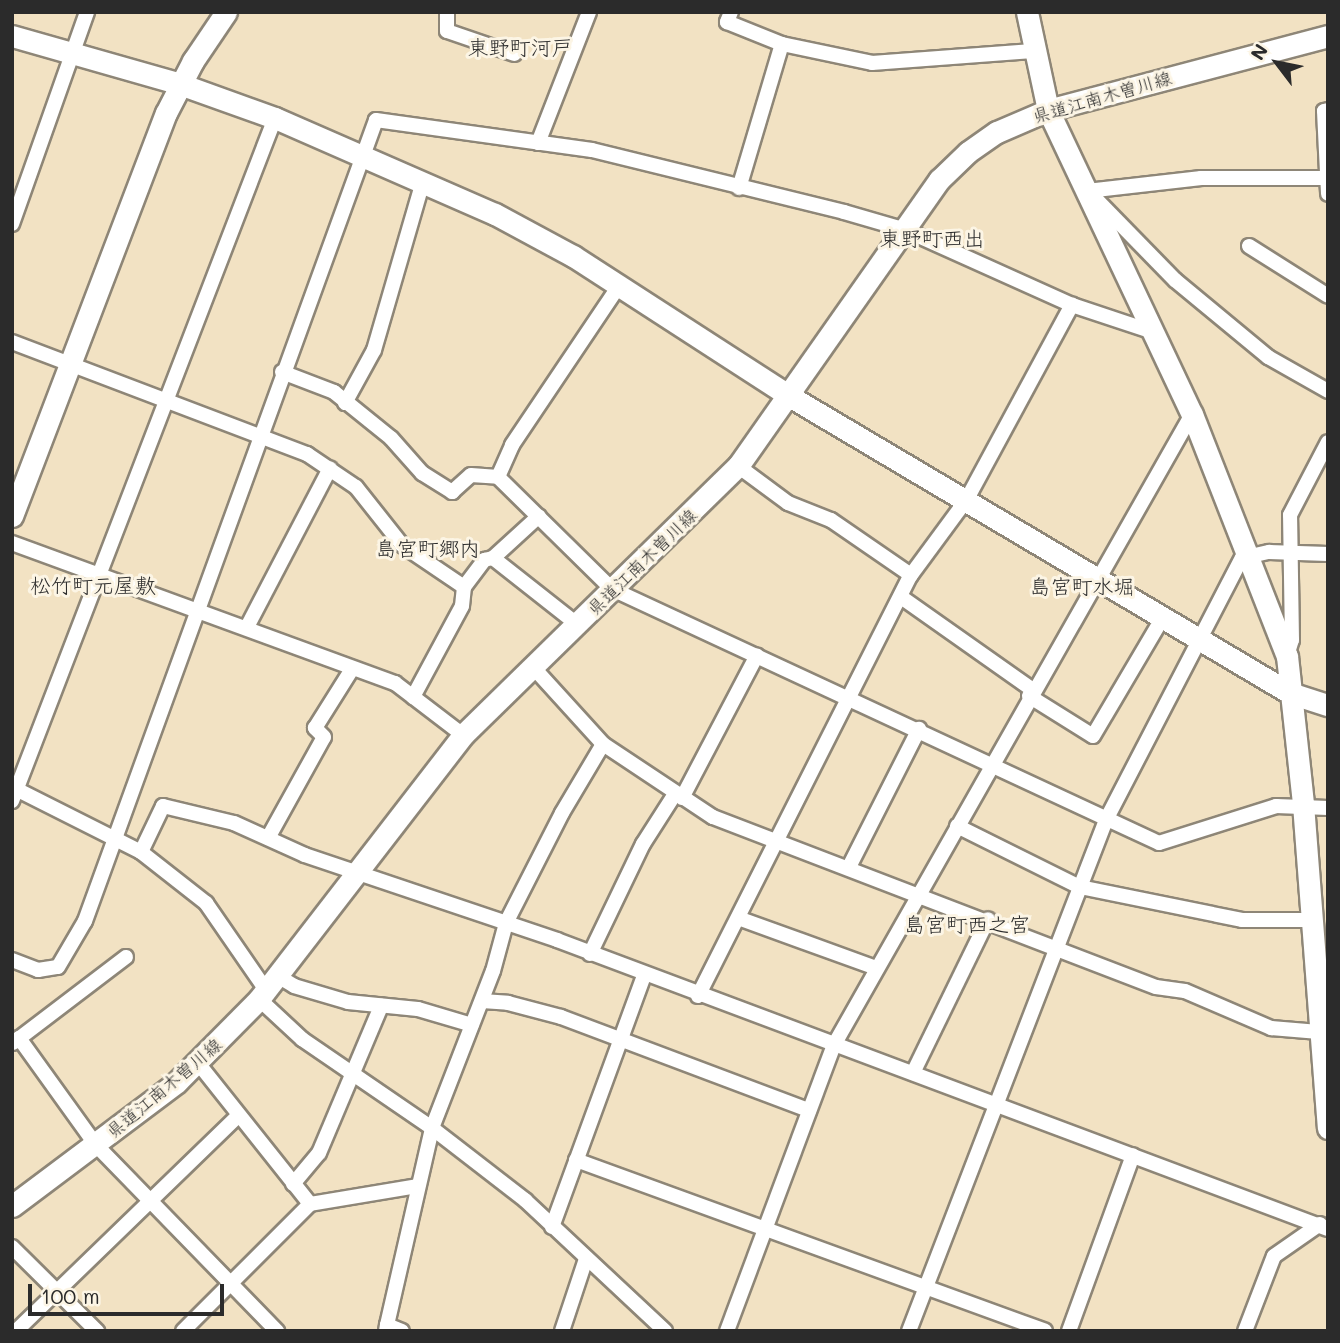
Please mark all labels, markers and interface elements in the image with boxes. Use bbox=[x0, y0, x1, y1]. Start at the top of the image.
north arrow bbox=[1242, 28, 1312, 98]
district label: 東野町河戸 bbox=[468, 34, 572, 60]
text: N bbox=[1244, 39, 1273, 64]
street label: 県道江南木曽川線 bbox=[1030, 67, 1174, 127]
district label: 東野町西出 bbox=[880, 225, 984, 251]
street label: 県道江南木曽川線 bbox=[583, 504, 701, 620]
district label: 島宮町郷内 bbox=[376, 535, 480, 561]
district label: 松竹町元屋敷 bbox=[30, 572, 156, 598]
district label: 島宮町水堀 bbox=[1030, 573, 1134, 599]
district label: 島宮町西之宮 bbox=[904, 911, 1030, 937]
street label: 県道江南木曽川線 bbox=[102, 1033, 226, 1143]
scale bar bbox=[32, 1270, 228, 1314]
text: 100 m bbox=[41, 1282, 100, 1309]

